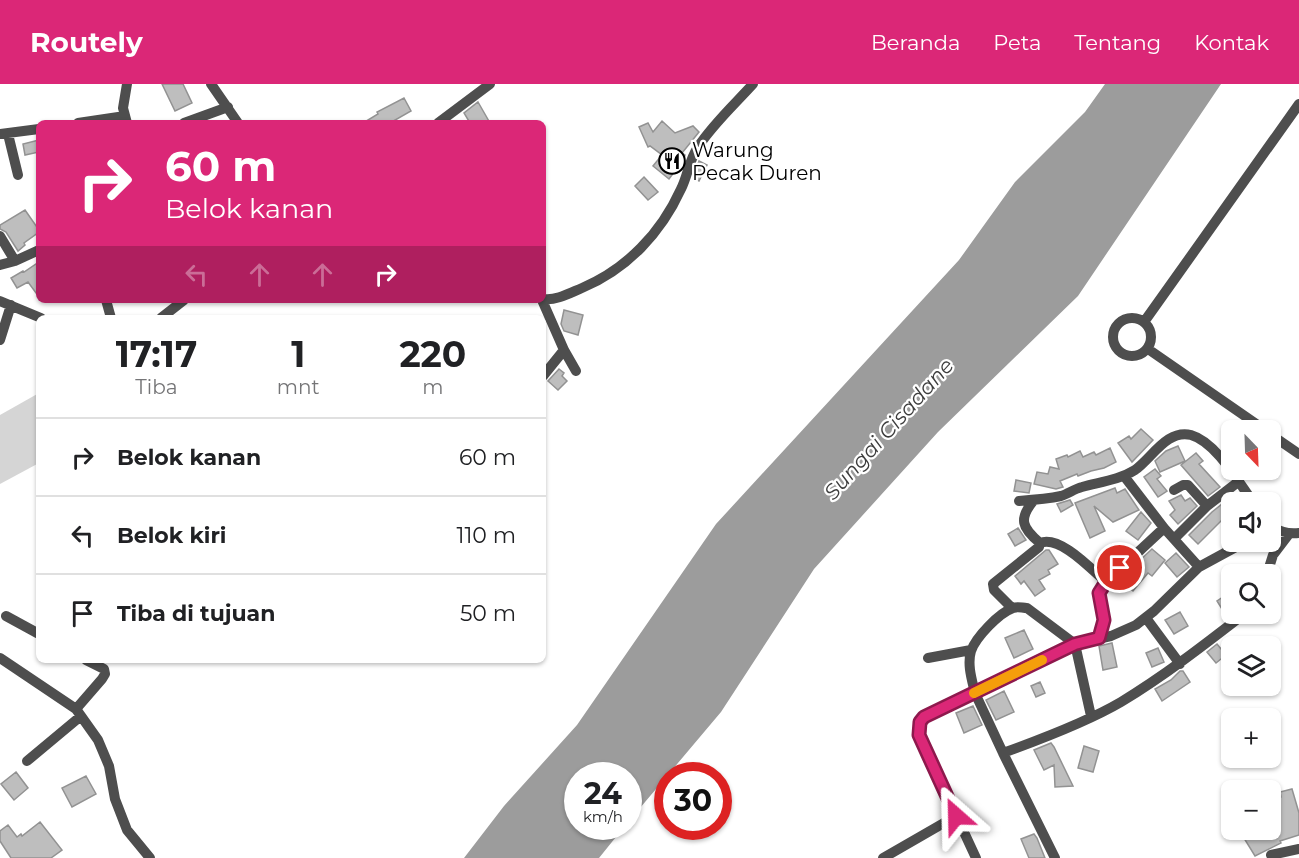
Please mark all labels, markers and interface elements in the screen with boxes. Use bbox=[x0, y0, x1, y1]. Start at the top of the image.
text: Routely bbox=[30, 25, 143, 59]
text: Beranda bbox=[871, 30, 960, 55]
text: Peta bbox=[993, 30, 1041, 55]
text: Tentang bbox=[1074, 30, 1161, 55]
text: Kontak bbox=[1194, 30, 1269, 55]
place label: Warung Pecak Duren bbox=[692, 138, 822, 185]
text: 60 m bbox=[165, 140, 276, 192]
icon: right bbox=[66, 144, 144, 222]
restaurant icon: Warung Pecak Duren bbox=[657, 146, 687, 176]
text: Belok kanan bbox=[165, 192, 333, 225]
icon: left bbox=[180, 258, 213, 291]
icon: ahead bbox=[243, 258, 276, 291]
icon: ahead bbox=[306, 258, 339, 291]
icon: right bbox=[369, 258, 402, 291]
text: 17:17 bbox=[116, 332, 197, 376]
text: 1 bbox=[291, 332, 305, 376]
text: 220 bbox=[399, 332, 466, 376]
water label: Sungai Cisadane bbox=[819, 353, 959, 505]
text: Tiba bbox=[135, 375, 178, 399]
text: mnt bbox=[277, 375, 320, 399]
text: m bbox=[422, 375, 443, 399]
north arrow bbox=[1221, 420, 1281, 480]
map controls bbox=[1221, 420, 1281, 840]
icon: right bbox=[66, 441, 99, 474]
text: Belok kanan bbox=[117, 444, 261, 471]
text: 60 m bbox=[459, 444, 516, 471]
button: sound bbox=[1221, 492, 1281, 552]
icon: left bbox=[66, 519, 99, 552]
text: Belok kiri bbox=[117, 522, 226, 549]
text: 110 m bbox=[456, 522, 516, 549]
pin bbox=[1094, 542, 1145, 593]
icon: arrive bbox=[1103, 551, 1136, 584]
button: search bbox=[1221, 564, 1281, 624]
icon: arrive bbox=[66, 597, 99, 630]
text: Tiba di tujuan bbox=[117, 600, 275, 627]
text: 50 m bbox=[460, 600, 516, 627]
button: layers bbox=[1221, 636, 1281, 696]
button: + bbox=[1221, 708, 1281, 768]
speed limit sign: 30 bbox=[654, 762, 732, 840]
text: 24 bbox=[584, 775, 622, 812]
button: − bbox=[1221, 780, 1281, 840]
position arrow bbox=[924, 784, 988, 848]
text: km/h bbox=[583, 807, 623, 826]

